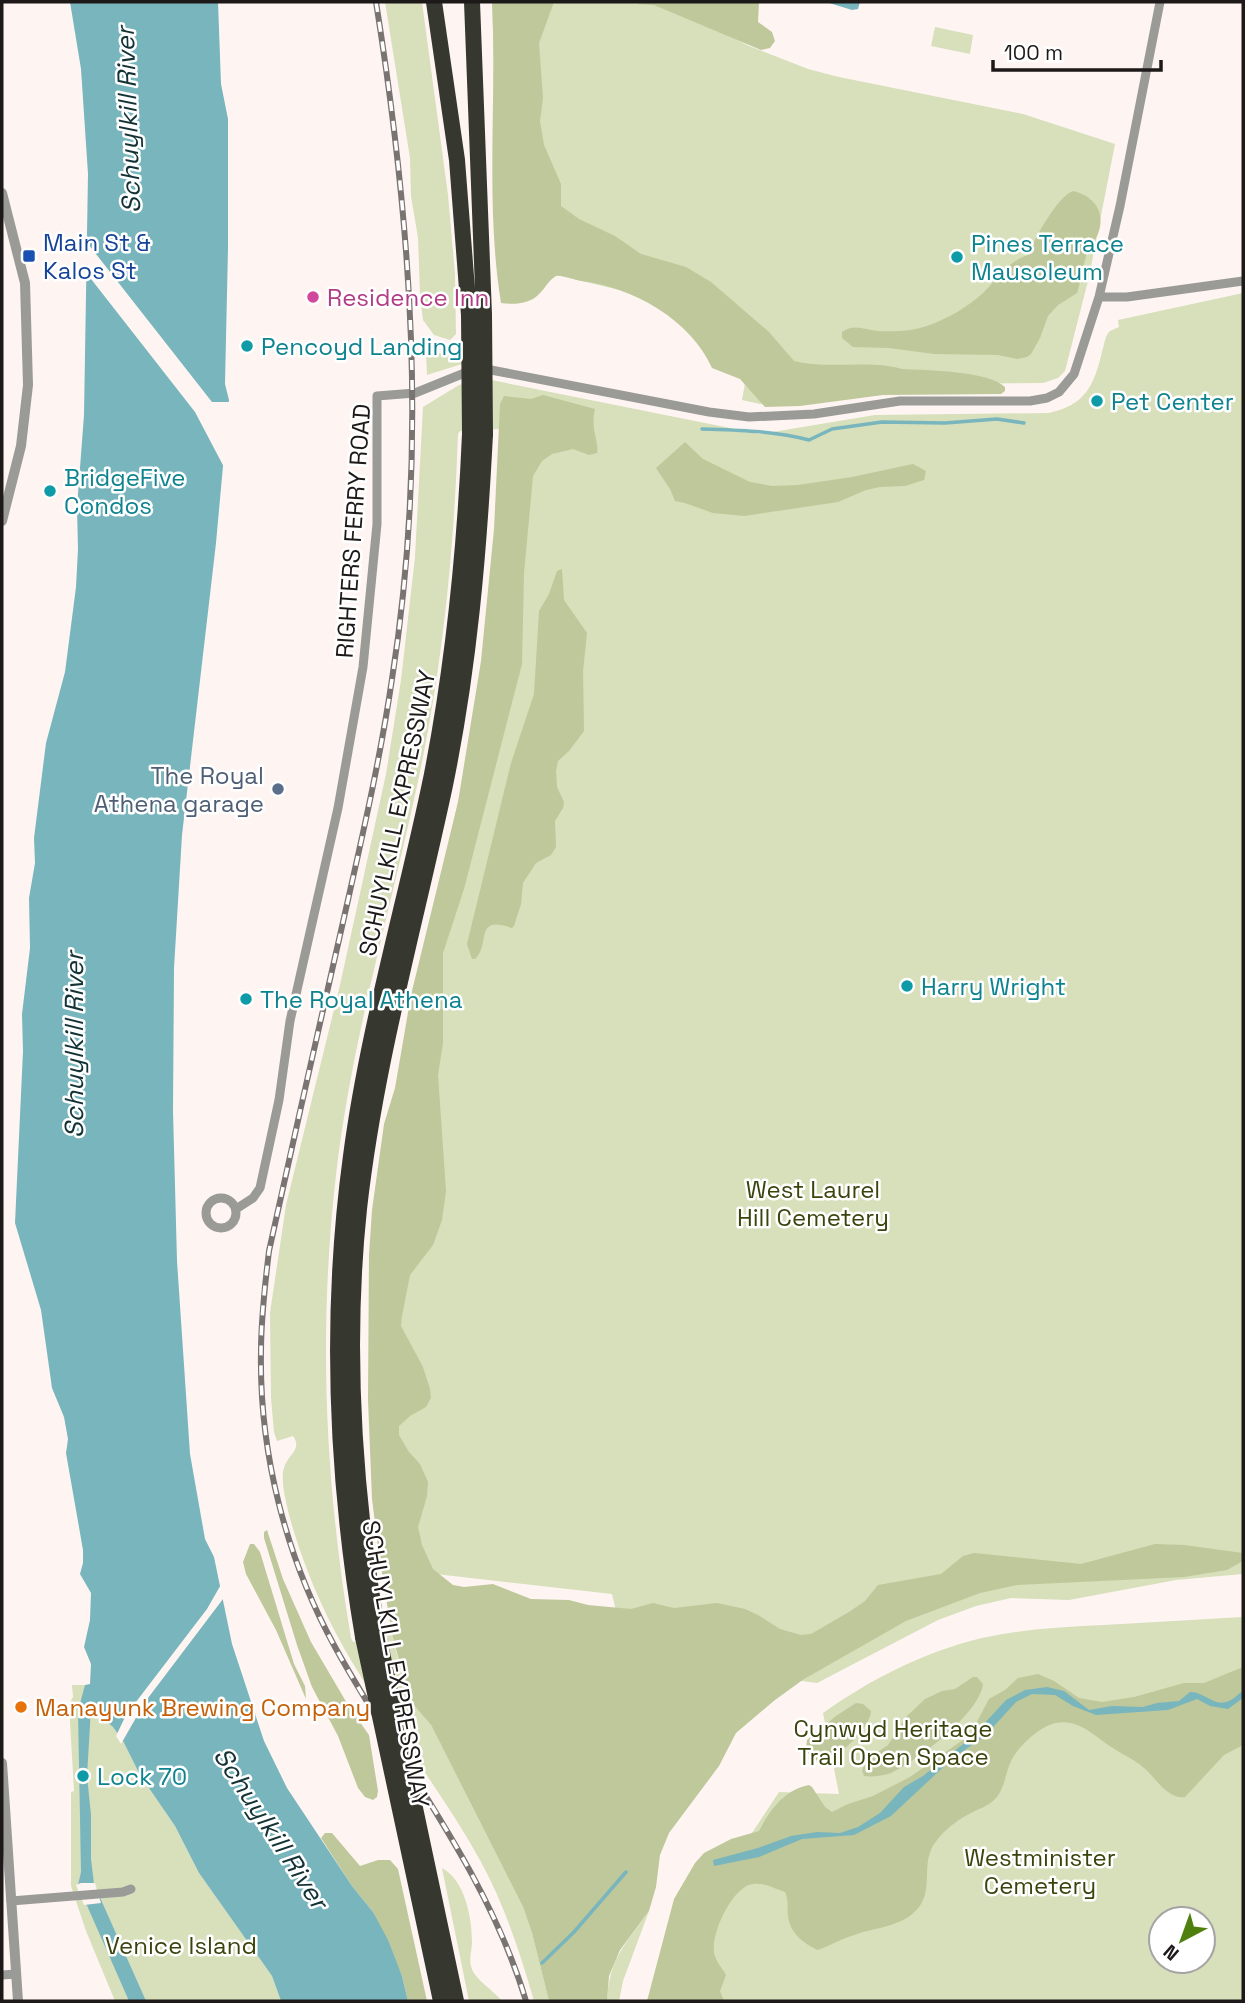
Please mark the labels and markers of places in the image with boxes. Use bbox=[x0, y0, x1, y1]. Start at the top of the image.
place label: Main St & Kalos St bbox=[43, 227, 151, 286]
place label: Pines Terrace Mausoleum bbox=[971, 228, 1124, 287]
marker: Main St & Kalos St bbox=[21, 248, 37, 264]
marker: Pines Terrace Mausoleum bbox=[949, 249, 965, 265]
place label: Residence Inn bbox=[327, 282, 489, 313]
marker: Residence Inn bbox=[305, 289, 321, 305]
place label: Pencoyd Landing bbox=[261, 331, 463, 362]
marker: Pencoyd Landing bbox=[239, 338, 255, 354]
place label: Pet Center bbox=[1111, 386, 1234, 417]
marker: Pet Center bbox=[1089, 393, 1105, 409]
place label: BridgeFive Condos bbox=[64, 462, 185, 521]
marker: BridgeFive Condos bbox=[42, 483, 58, 499]
place label: The Royal Athena garage bbox=[94, 760, 264, 819]
marker: The Royal Athena garage bbox=[270, 781, 286, 797]
place label: Harry Wright bbox=[921, 971, 1066, 1002]
marker: Harry Wright bbox=[899, 978, 915, 994]
place label: The Royal Athena bbox=[260, 984, 463, 1015]
marker: The Royal Athena bbox=[238, 991, 254, 1007]
place label: Manayunk Brewing Company bbox=[35, 1692, 370, 1723]
marker: Manayunk Brewing Company bbox=[13, 1699, 29, 1715]
place label: Lock 70 bbox=[97, 1761, 187, 1792]
marker: Lock 70 bbox=[75, 1768, 91, 1784]

